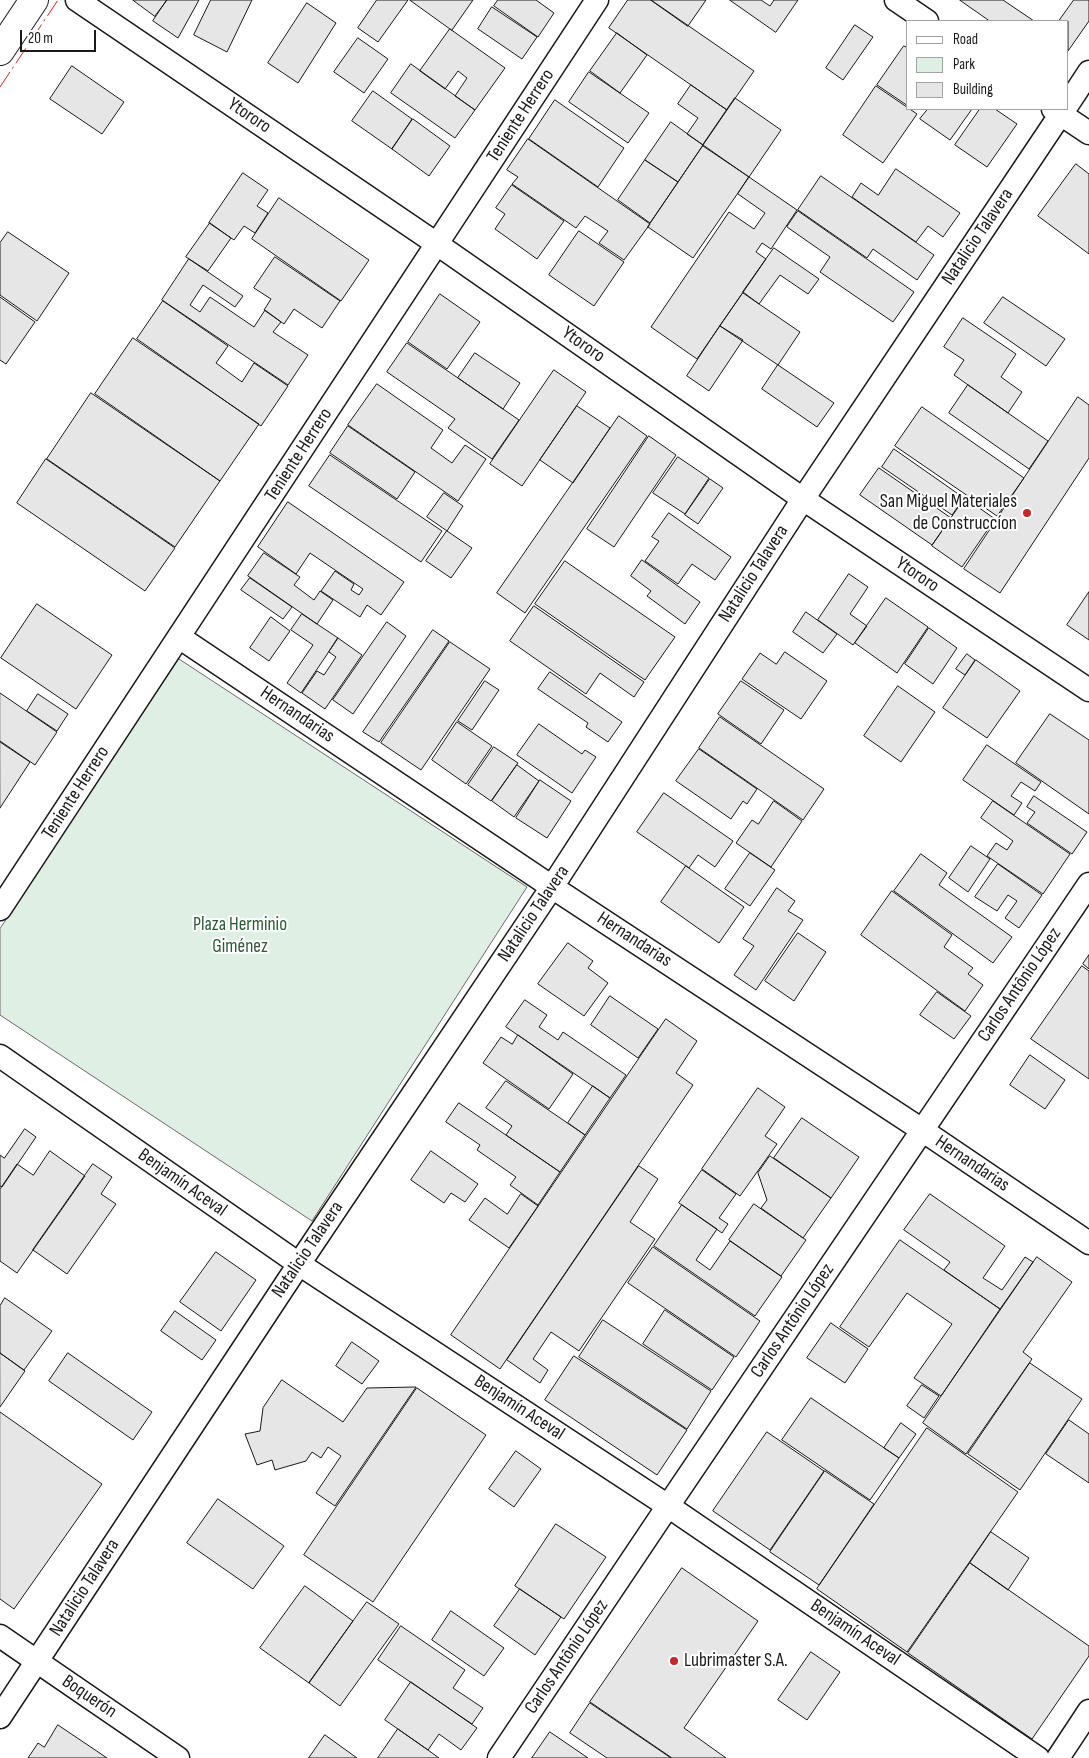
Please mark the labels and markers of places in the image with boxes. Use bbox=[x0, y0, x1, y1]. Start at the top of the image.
place label: San Miguel Materiales de Construccíon bbox=[880, 491, 1017, 535]
marker: San Miguel Materiales de Construccíon bbox=[1021, 507, 1033, 519]
place label: Lubrimaster S.A. bbox=[684, 1650, 788, 1672]
marker: Lubrimaster S.A. bbox=[668, 1655, 680, 1667]

